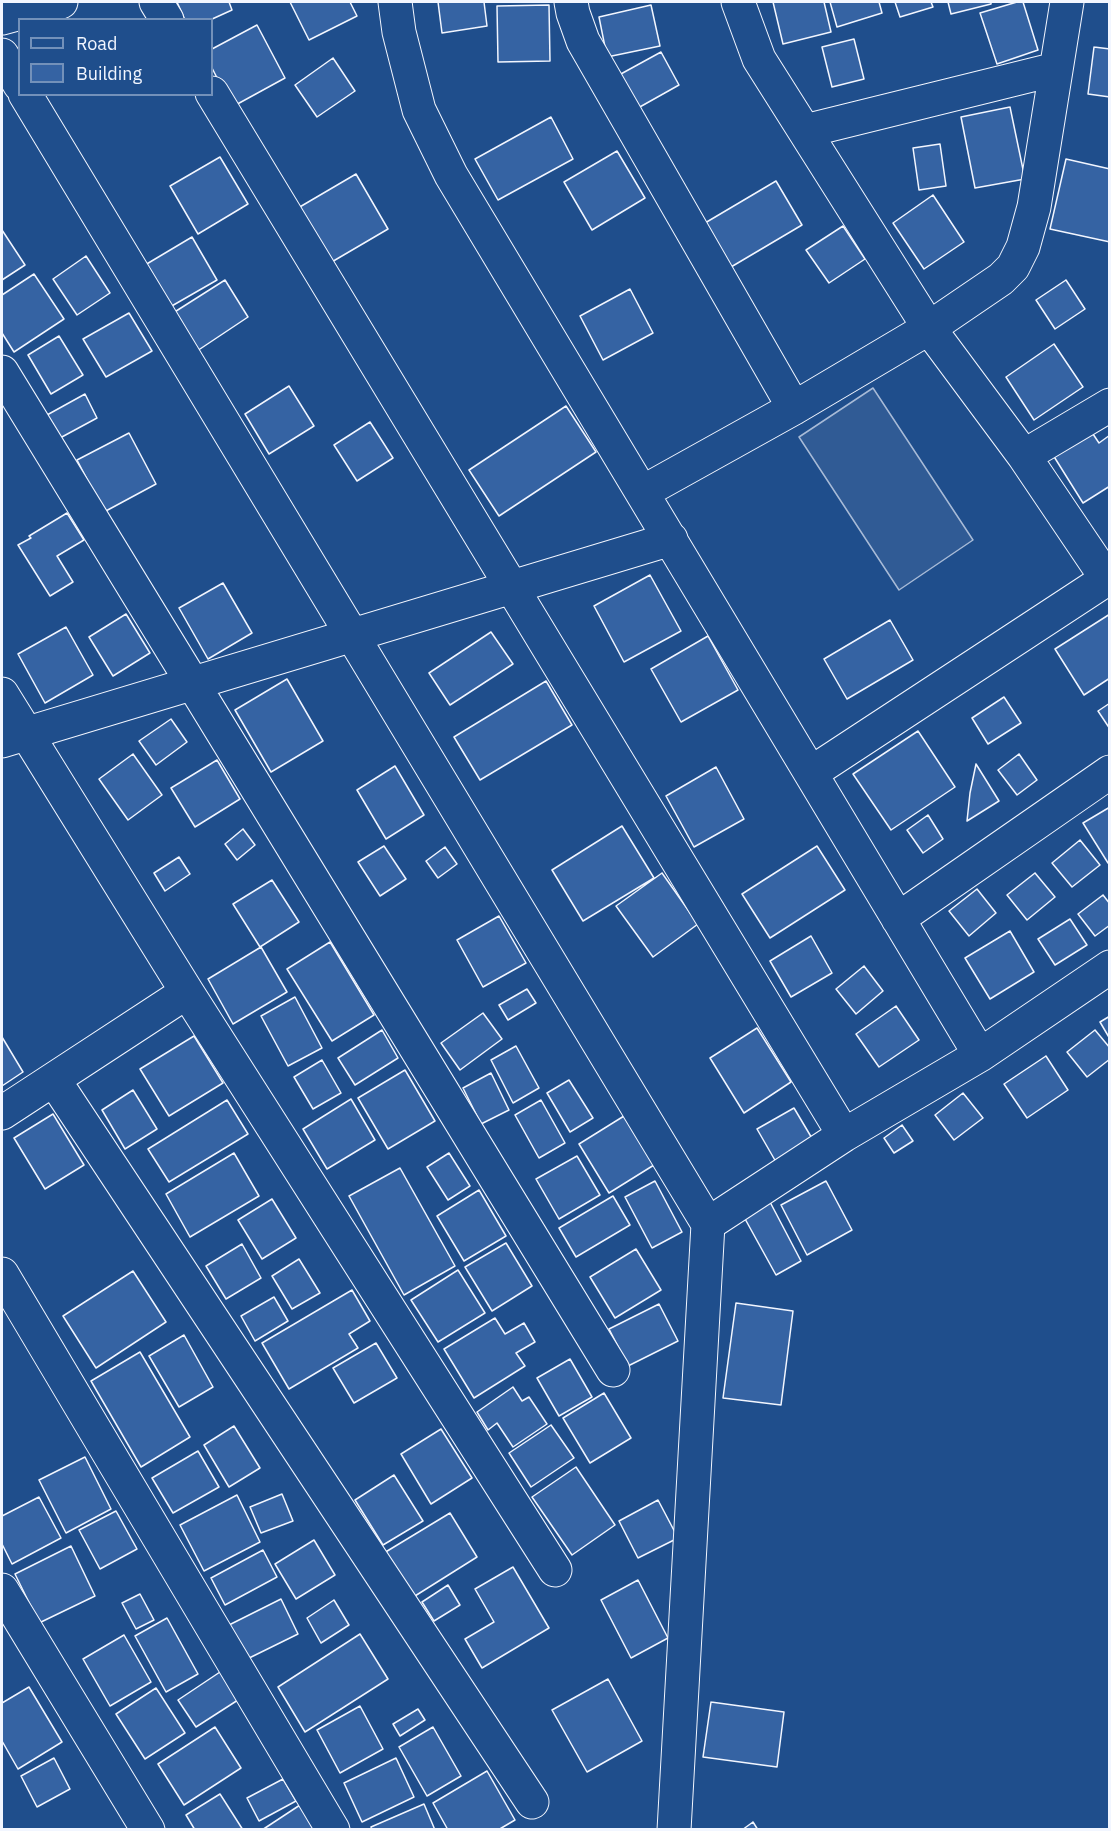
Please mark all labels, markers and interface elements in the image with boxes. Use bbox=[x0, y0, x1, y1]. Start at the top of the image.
legend bbox=[18, 18, 213, 96]
text: Road bbox=[76, 32, 117, 55]
text: Building bbox=[76, 62, 142, 85]

